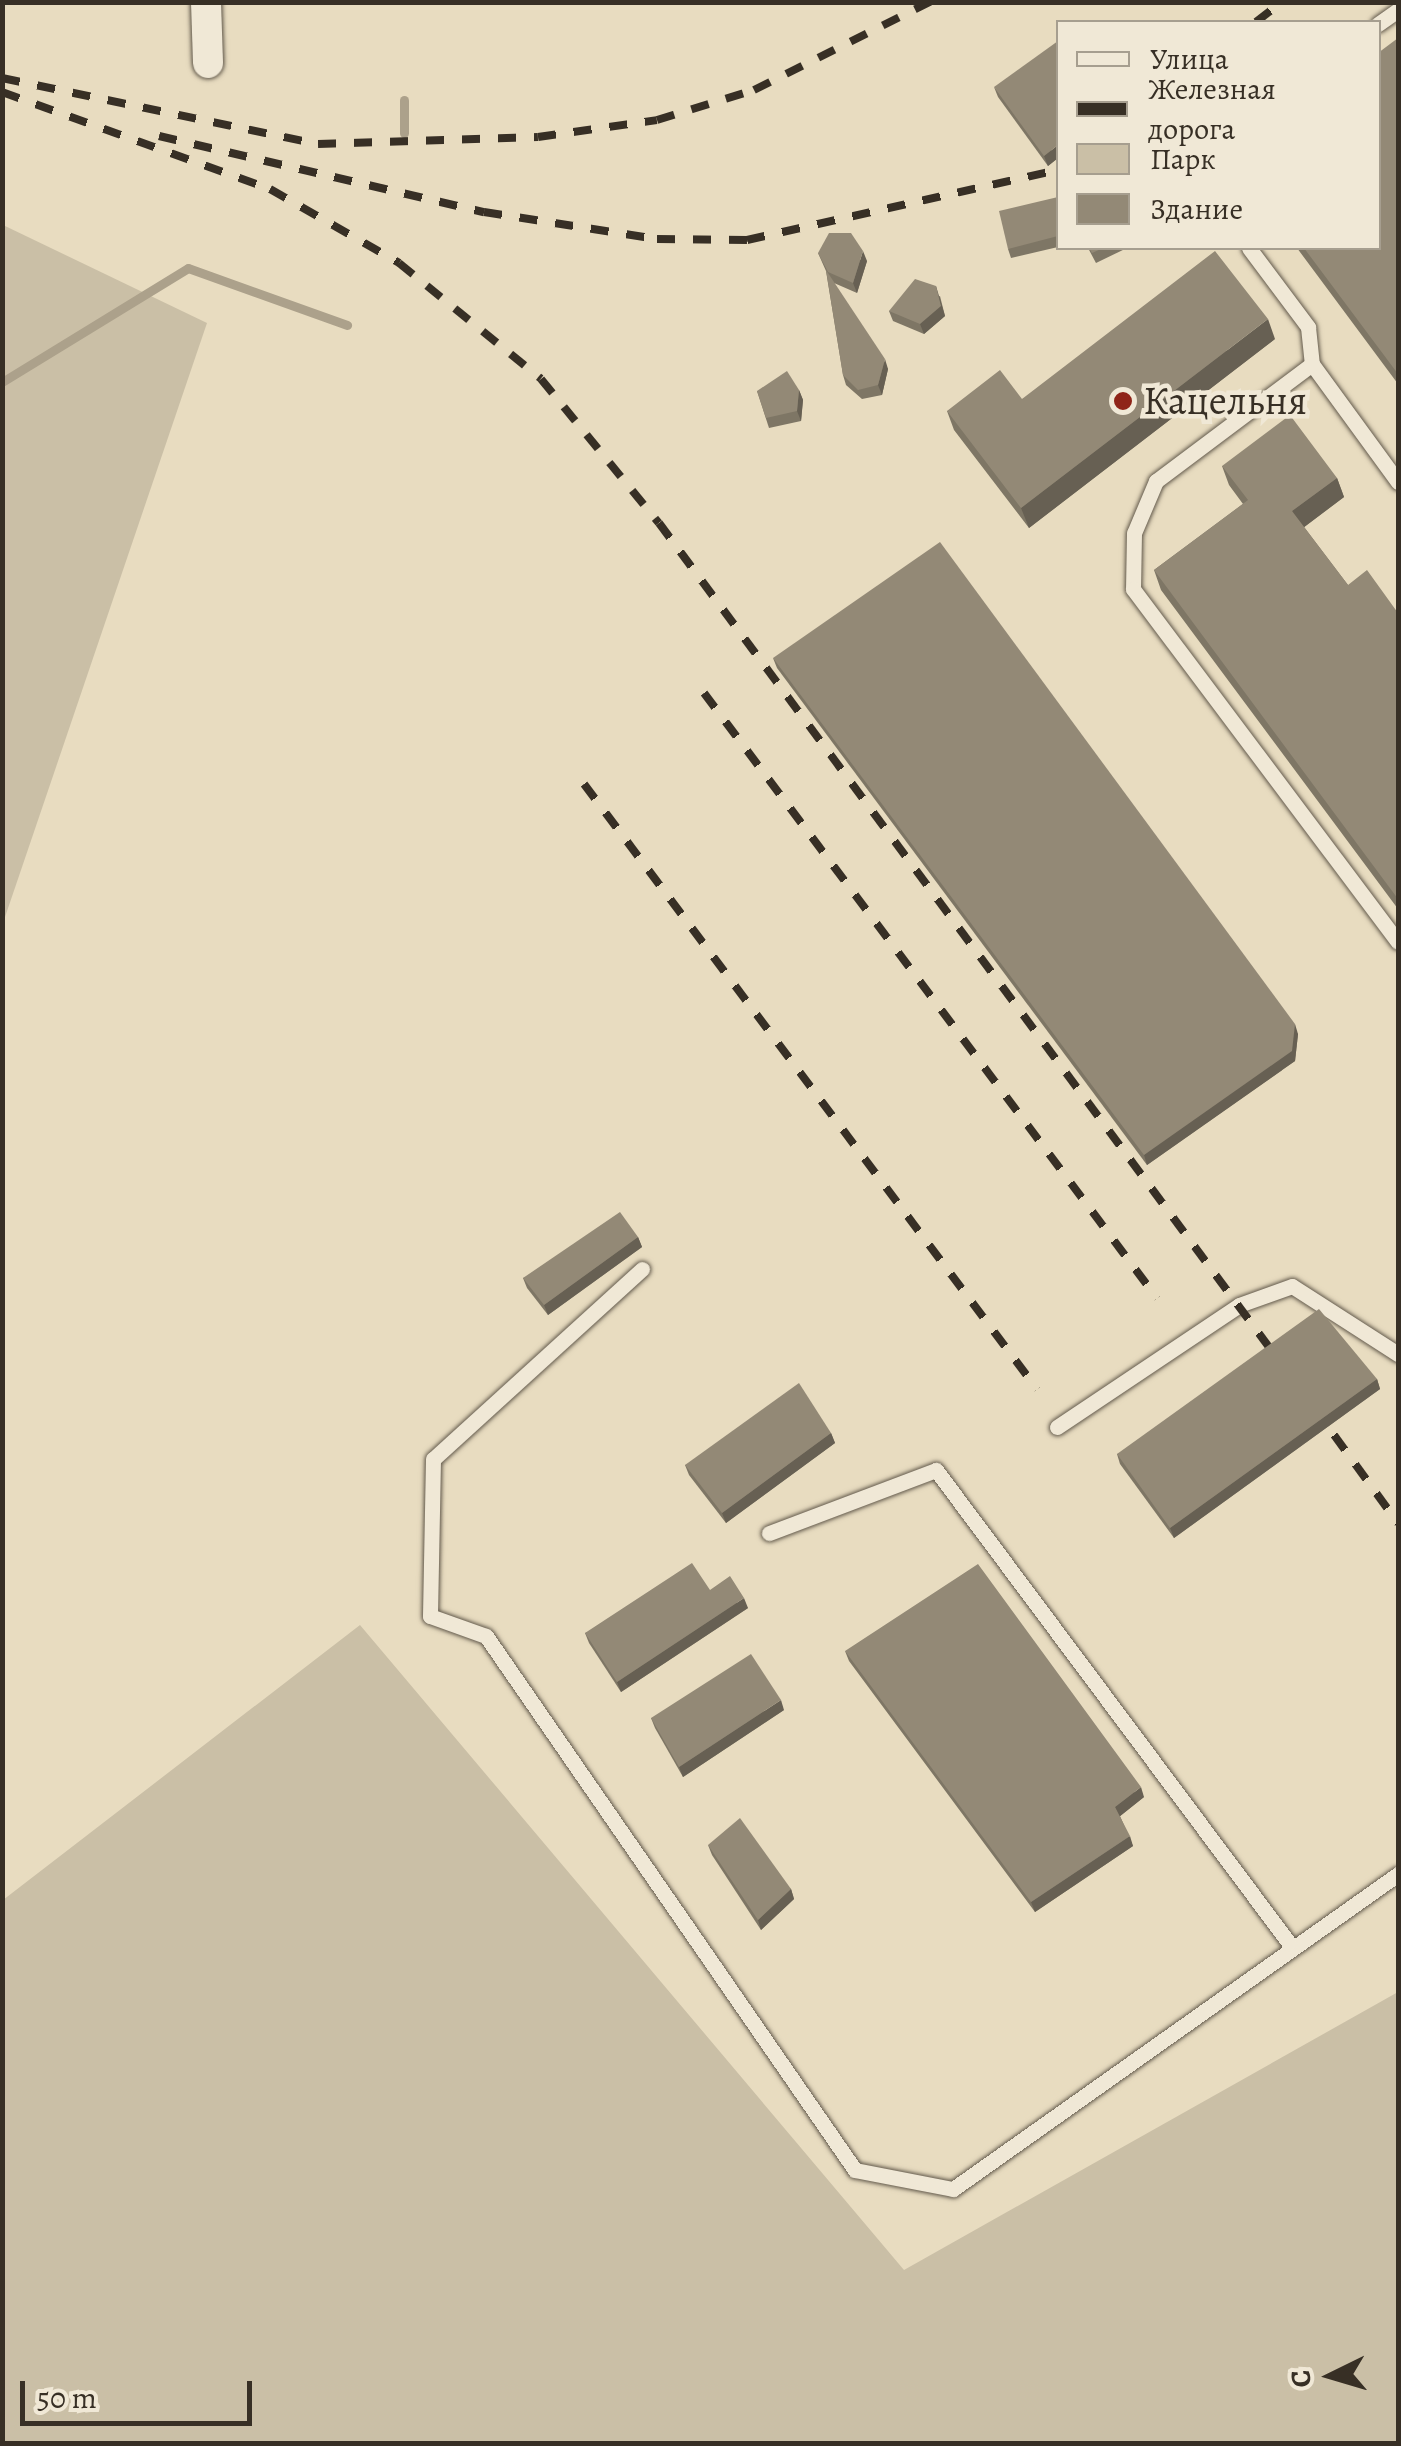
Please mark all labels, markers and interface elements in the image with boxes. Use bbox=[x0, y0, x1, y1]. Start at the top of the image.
legend bbox=[1056, 20, 1381, 250]
text: Улица bbox=[1150, 39, 1229, 79]
text: Железная дорога bbox=[1148, 69, 1276, 149]
text: Парк bbox=[1150, 139, 1216, 179]
text: Здание bbox=[1150, 189, 1243, 229]
place label: Кацельня bbox=[1143, 377, 1307, 425]
marker: Кацельня bbox=[1112, 390, 1134, 412]
north arrow bbox=[1281, 2326, 1381, 2426]
scale bar bbox=[25, 2361, 258, 2423]
text: С bbox=[1281, 2368, 1321, 2389]
text: 50 m bbox=[37, 2378, 97, 2418]

